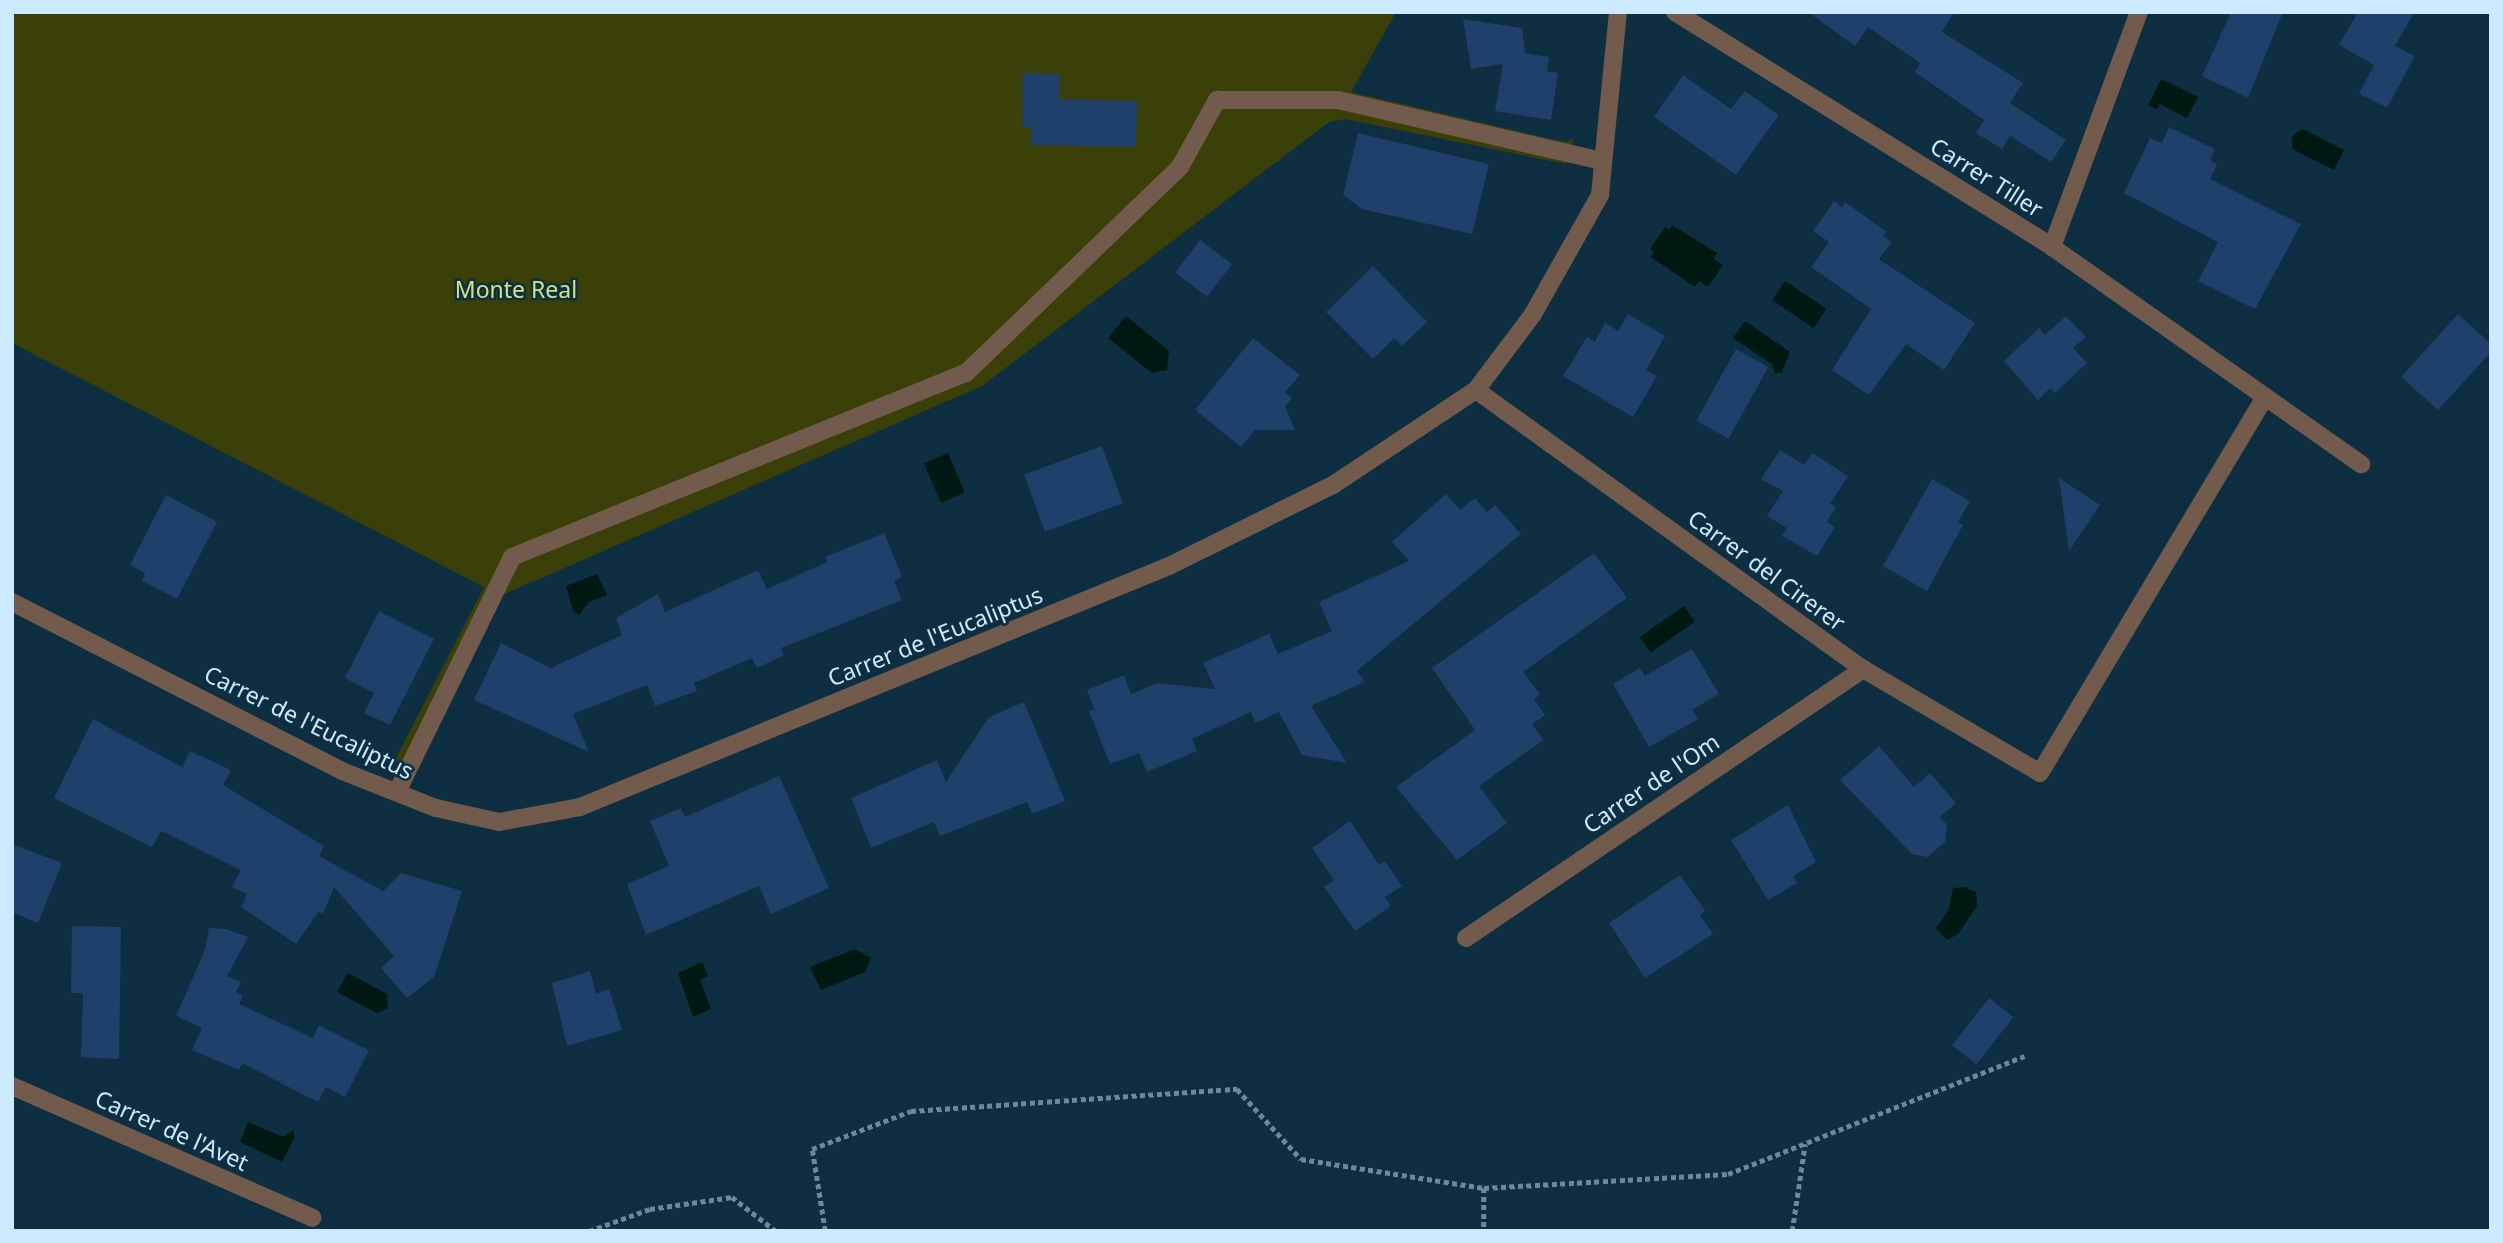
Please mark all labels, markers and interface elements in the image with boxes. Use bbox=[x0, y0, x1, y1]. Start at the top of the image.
street label: Carrer Tiller bbox=[1926, 132, 2048, 222]
park label: Monte Real bbox=[455, 275, 577, 303]
street label: Carrer del Cirerer bbox=[1683, 504, 1851, 636]
street label: Carrer de l'Eucaliptus bbox=[824, 580, 1046, 692]
street label: Carrer de l'Eucaliptus bbox=[200, 659, 418, 785]
street label: Carrer de l'Om bbox=[1578, 727, 1724, 839]
street label: Carrer de l'Avet bbox=[91, 1084, 253, 1176]

